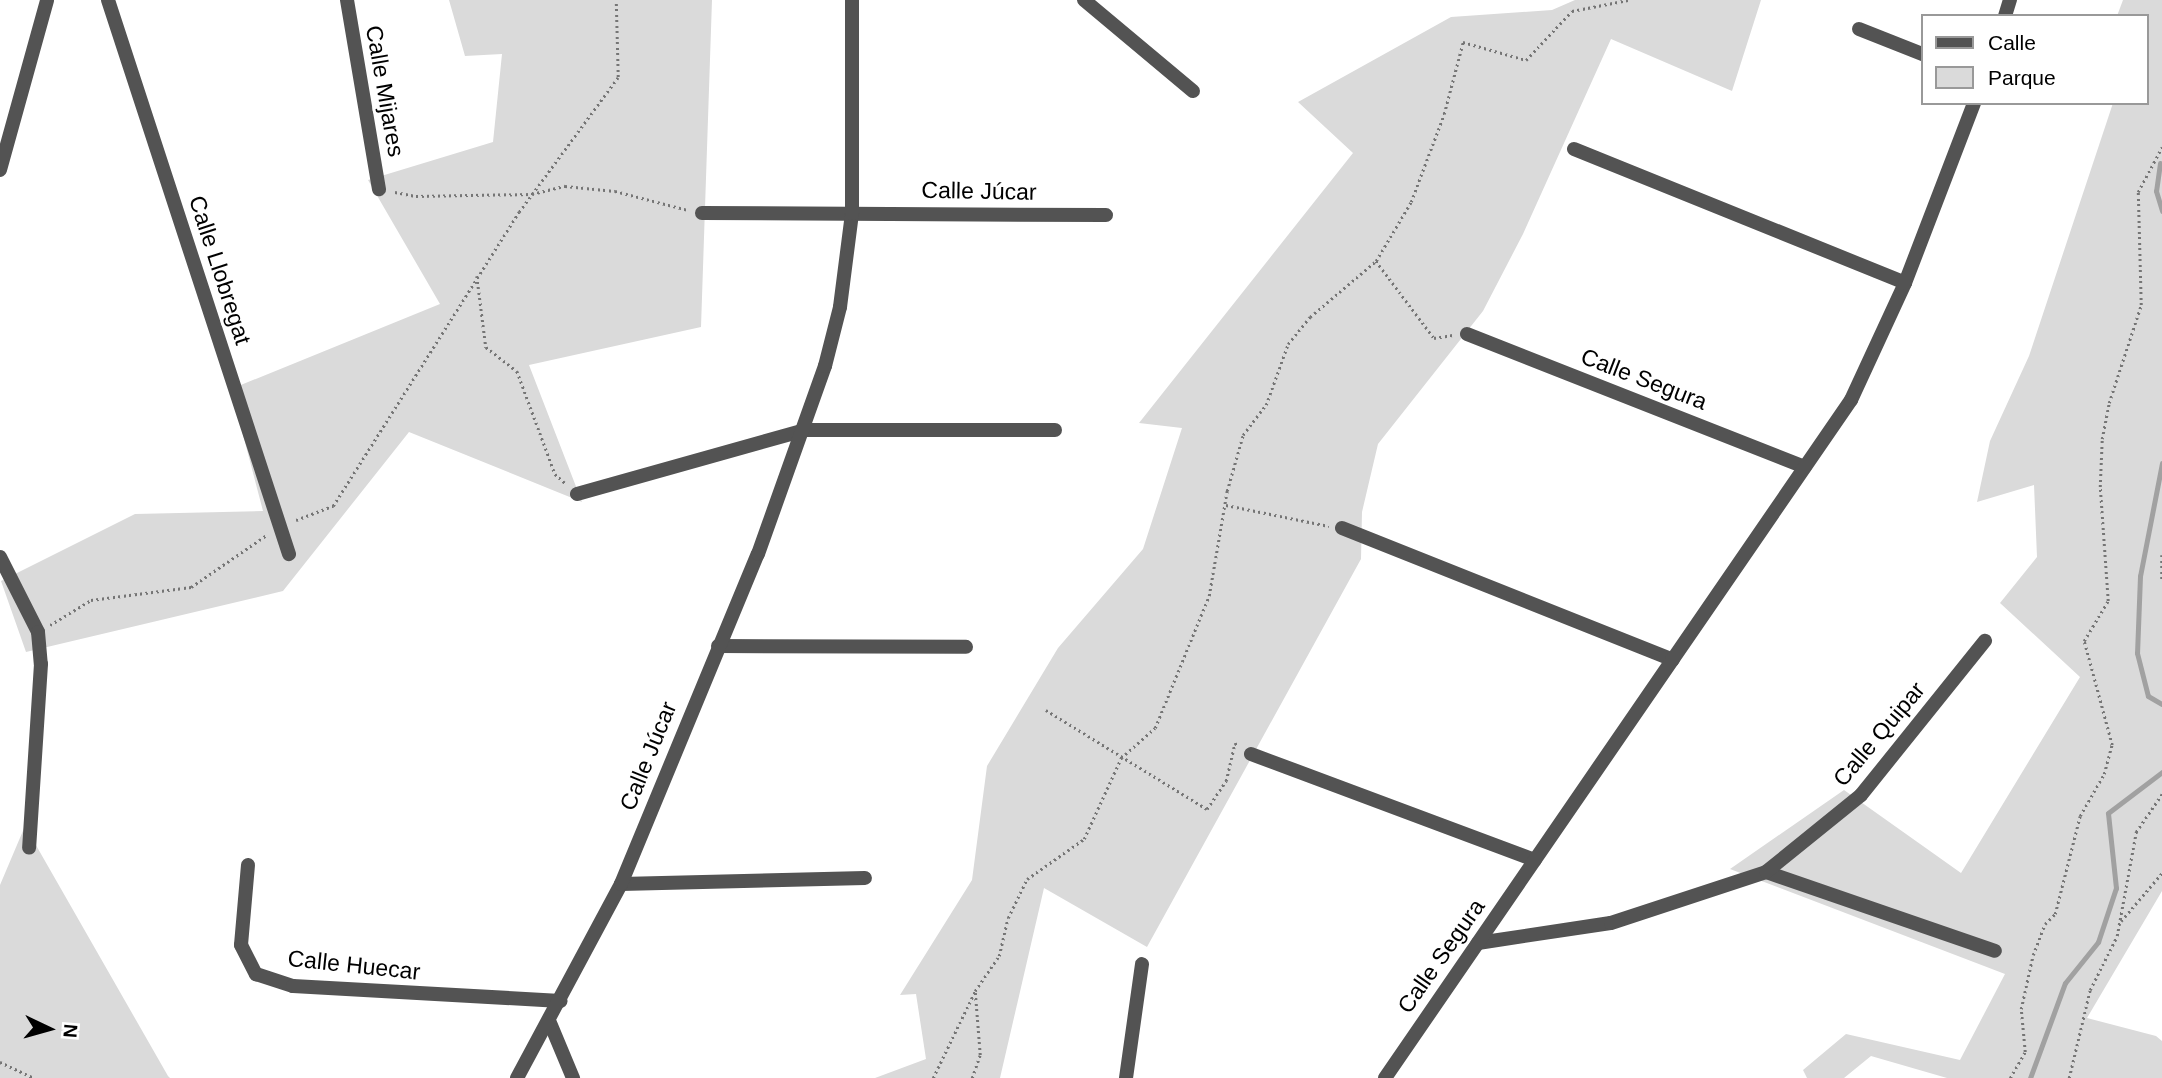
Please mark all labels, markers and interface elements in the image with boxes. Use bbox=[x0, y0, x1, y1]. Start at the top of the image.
legend bbox=[1920, 14, 2148, 105]
street label: Calle Mijares bbox=[360, 23, 410, 159]
text: Calle bbox=[1988, 31, 2036, 54]
text: Parque bbox=[1988, 66, 2056, 89]
street label: Calle Júcar bbox=[921, 176, 1037, 206]
street label: Calle Llobregat bbox=[183, 192, 257, 348]
street label: Calle Segura bbox=[1577, 342, 1711, 416]
street label: Calle Quipar bbox=[1827, 676, 1931, 792]
street label: Calle Júcar bbox=[614, 697, 682, 815]
street label: Calle Segura bbox=[1392, 894, 1490, 1018]
street label: Calle Huecar bbox=[286, 944, 422, 986]
north arrow bbox=[14, 994, 84, 1064]
text: N bbox=[59, 1023, 81, 1039]

